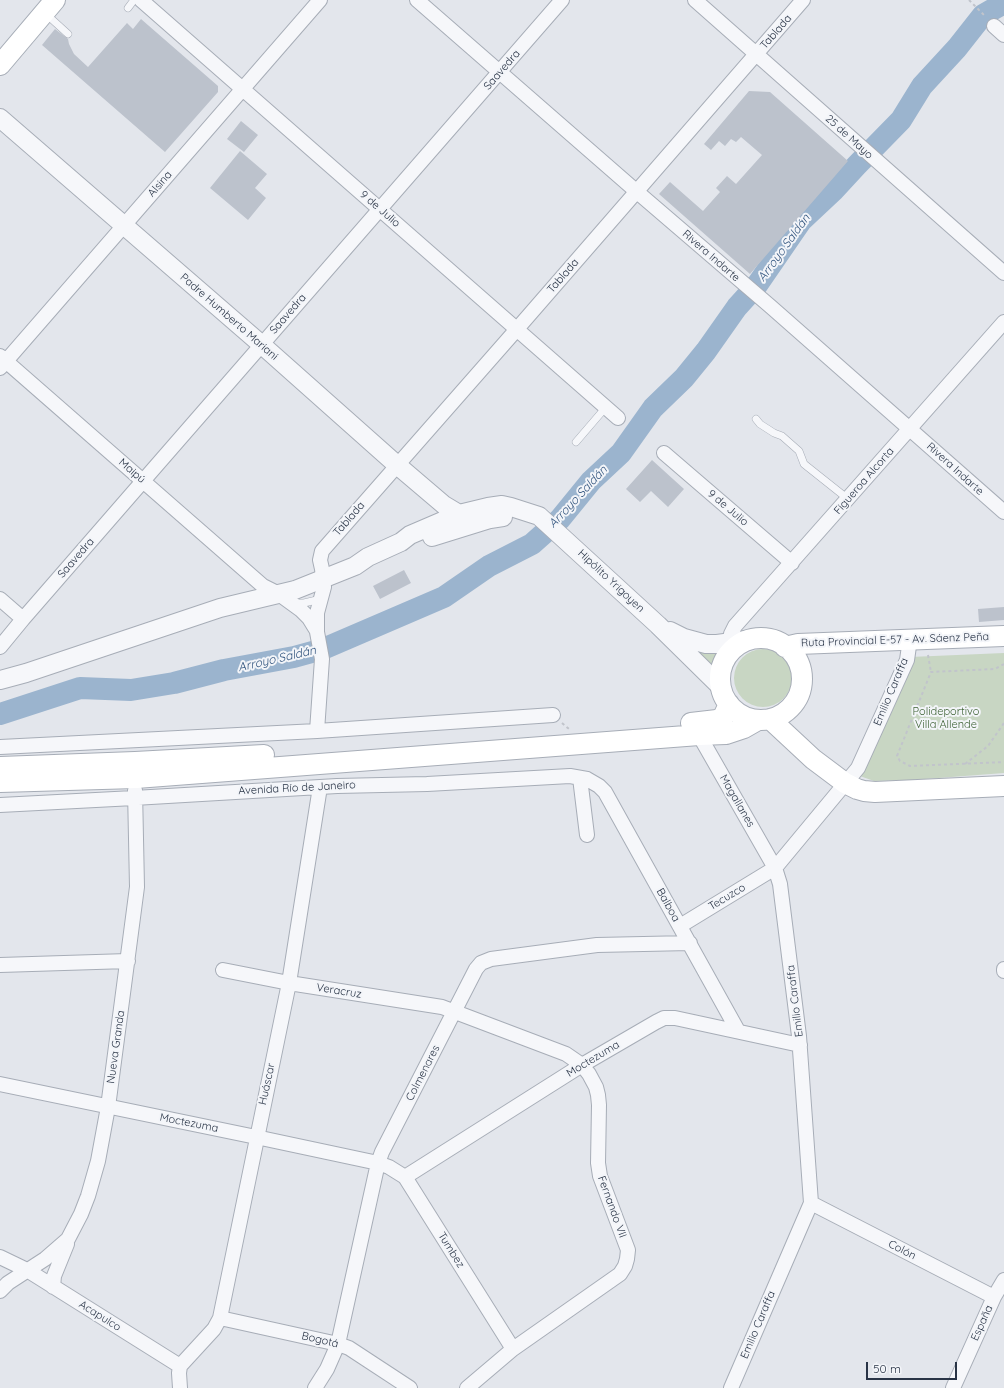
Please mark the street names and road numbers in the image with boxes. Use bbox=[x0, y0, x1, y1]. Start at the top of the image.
street label: Tablada bbox=[757, 12, 795, 52]
street label: Saavedra bbox=[481, 47, 523, 93]
street label: 25 de Mayo bbox=[822, 112, 876, 162]
street label: Alsina bbox=[145, 168, 175, 200]
street label: 9 de Julio bbox=[357, 188, 403, 230]
street label: Rivera Indarte bbox=[679, 227, 743, 285]
street label: Tablada bbox=[544, 256, 582, 296]
street label: Padre Humberto Mariani bbox=[177, 271, 281, 363]
street label: Saavedra bbox=[267, 291, 309, 337]
street label: Rivera Indarte bbox=[924, 440, 986, 498]
street label: Figueroa Alcorta bbox=[831, 445, 897, 517]
street label: Maipú bbox=[116, 456, 148, 486]
street label: 9 de Julio bbox=[705, 487, 751, 529]
street label: Tablada bbox=[330, 499, 368, 539]
street label: Saavedra bbox=[55, 535, 97, 581]
street label: Hipólito Yrigoyen bbox=[575, 547, 647, 615]
street label: Ruta Provincial E-57 - Av. Sáenz Peña bbox=[801, 630, 989, 650]
street label: Emilio Caraffa bbox=[871, 656, 911, 728]
street label: Magallanes bbox=[717, 772, 757, 830]
street label: Avenida Río de Janeiro bbox=[238, 778, 356, 798]
street label: Tecuzco bbox=[706, 881, 748, 913]
street label: Balboa bbox=[653, 886, 683, 924]
street label: Emilio Caraffa bbox=[784, 964, 806, 1038]
street label: Veracruz bbox=[315, 981, 363, 1001]
street label: Nueva Granda bbox=[104, 1009, 128, 1085]
street label: Moctezuma bbox=[564, 1038, 622, 1080]
street label: Colmenares bbox=[403, 1043, 443, 1103]
street label: Huáscar bbox=[256, 1062, 278, 1106]
street label: Moctezuma bbox=[159, 1111, 219, 1135]
street label: Fernando VII bbox=[595, 1174, 629, 1240]
street label: Tumbez bbox=[435, 1230, 467, 1270]
street label: Colón bbox=[886, 1237, 918, 1263]
street label: Emilio Caraffa bbox=[738, 1289, 778, 1361]
street label: Acapulco bbox=[77, 1298, 123, 1334]
street label: España bbox=[968, 1303, 996, 1343]
street label: Bogotá bbox=[300, 1329, 340, 1351]

